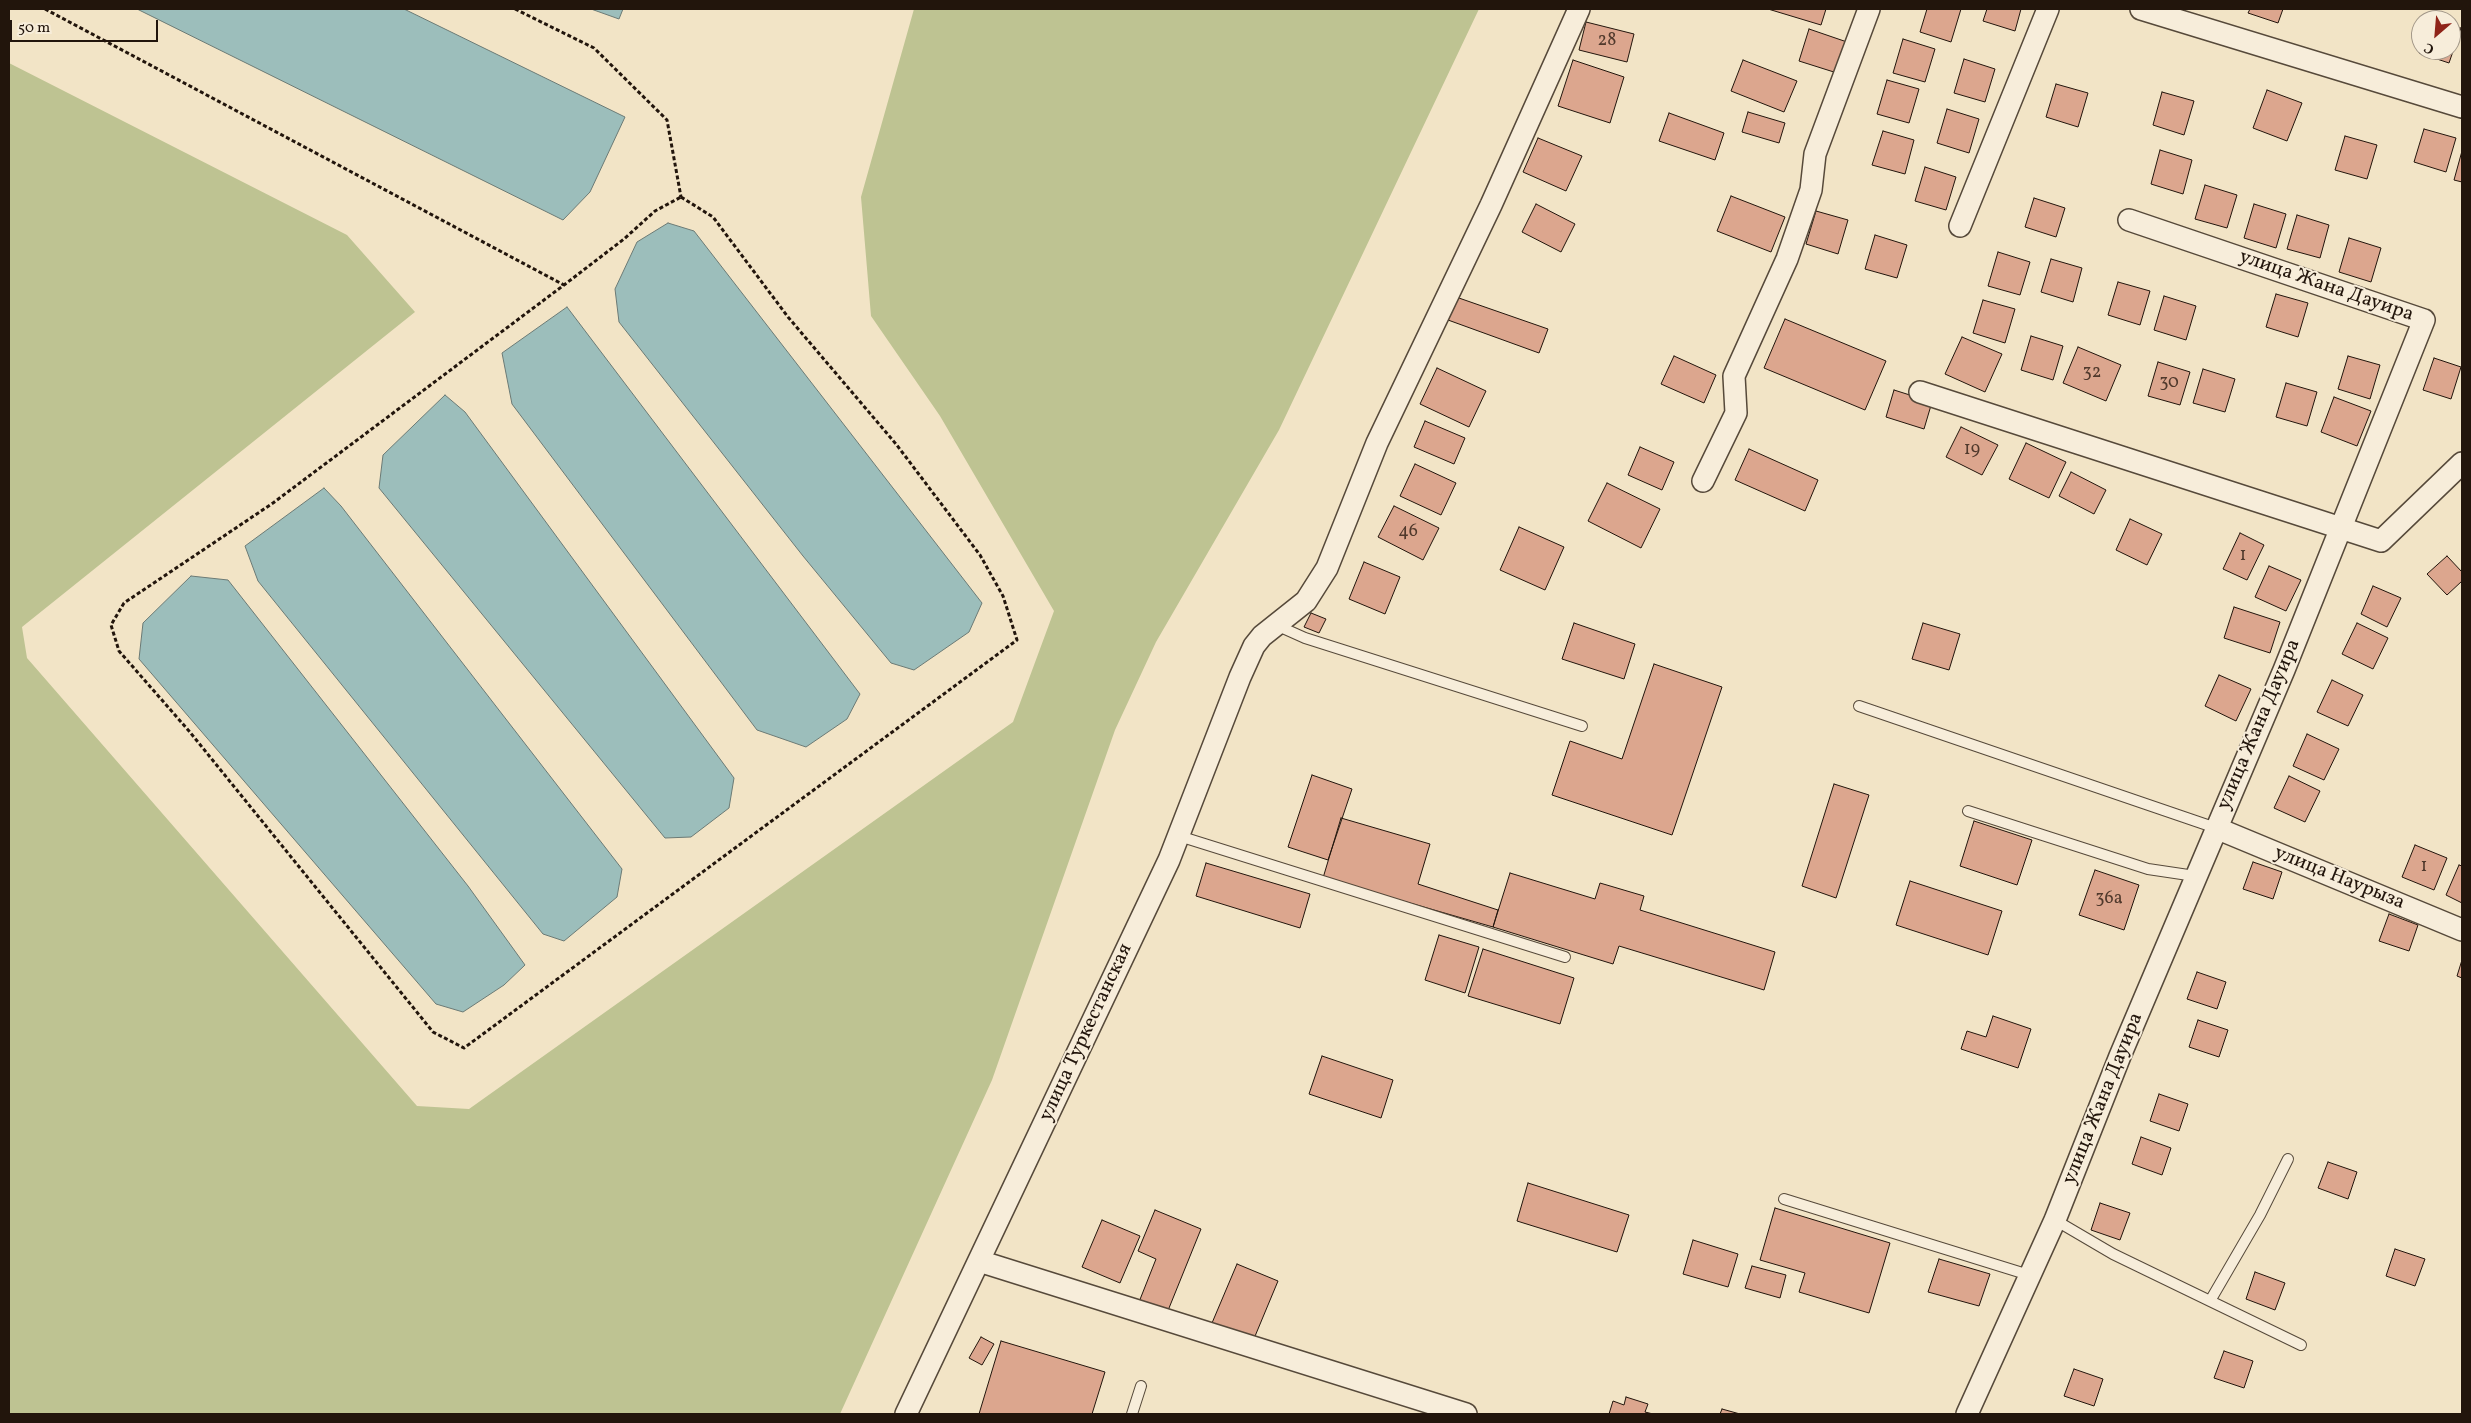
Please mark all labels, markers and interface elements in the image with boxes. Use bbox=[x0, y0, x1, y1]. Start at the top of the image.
scale bar bbox=[12, 10, 160, 42]
north arrow bbox=[2411, 10, 2461, 60]
text: 50 m bbox=[18, 18, 50, 39]
house number: 28 bbox=[1598, 31, 1616, 53]
text: С bbox=[2421, 37, 2438, 58]
street label: улица Жана Дауира bbox=[2236, 246, 2416, 328]
house number: 32 bbox=[2083, 363, 2101, 385]
house number: 30 bbox=[2159, 373, 2179, 395]
house number: 19 bbox=[1964, 440, 1980, 462]
house number: 46 bbox=[1398, 522, 1418, 544]
house number: 1 bbox=[2240, 546, 2246, 568]
street label: улица Жана Дауира bbox=[2213, 636, 2307, 814]
street label: улица Наурыза bbox=[2270, 842, 2408, 916]
house number: 1 bbox=[2421, 857, 2427, 879]
house number: 36а bbox=[2095, 889, 2123, 911]
street label: улица Туркестанская bbox=[1035, 940, 1139, 1126]
street label: улица Жана Дауира bbox=[2059, 1010, 2149, 1188]

